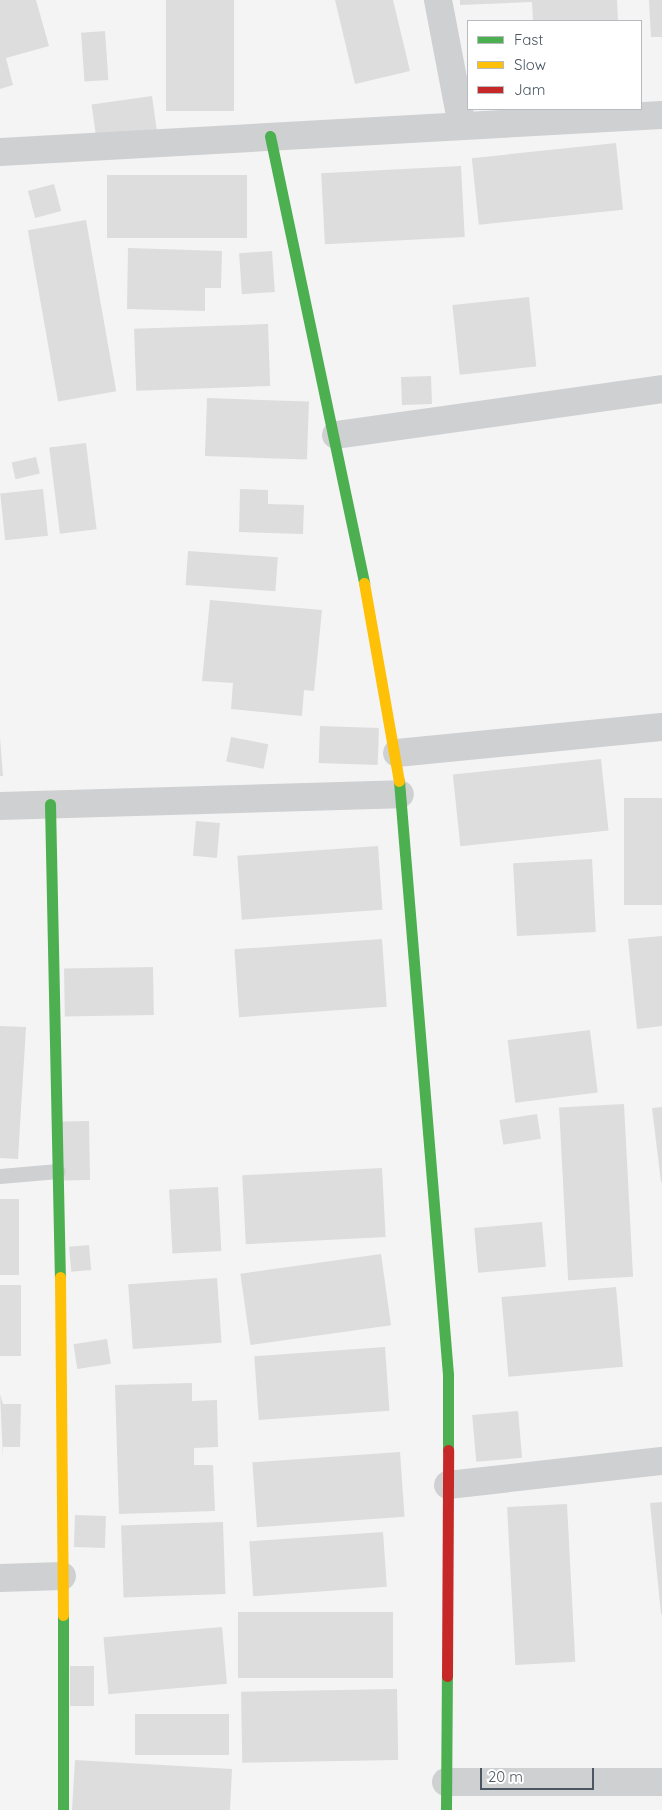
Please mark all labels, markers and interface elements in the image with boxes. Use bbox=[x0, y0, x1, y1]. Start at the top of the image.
legend bbox=[467, 20, 642, 110]
text: Fast bbox=[514, 30, 543, 49]
text: Slow bbox=[514, 55, 546, 74]
text: Jam bbox=[514, 80, 545, 99]
scale bar bbox=[482, 1758, 596, 1790]
text: 20 m bbox=[488, 1767, 523, 1786]

